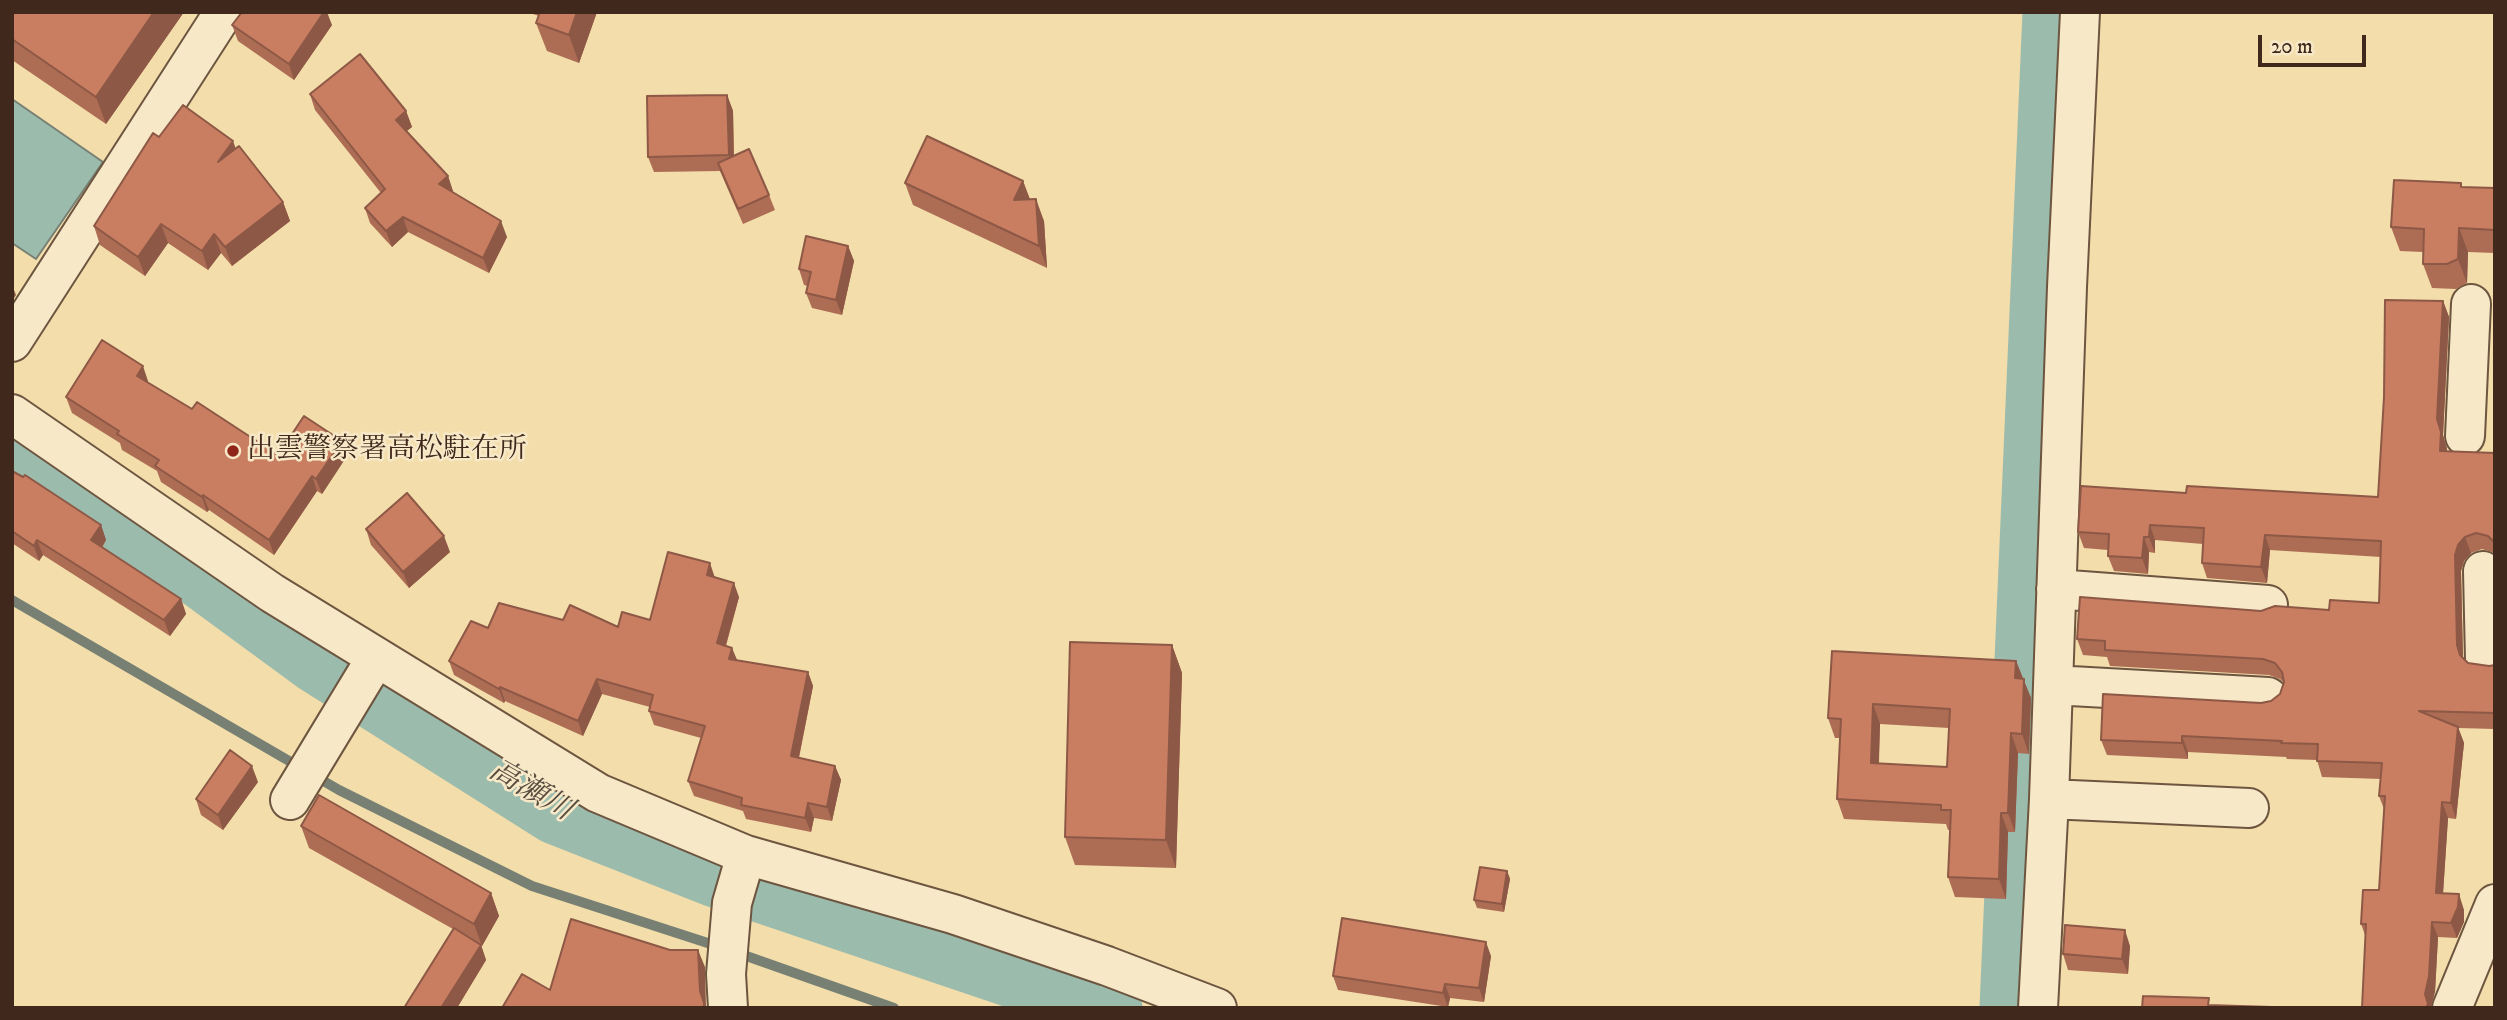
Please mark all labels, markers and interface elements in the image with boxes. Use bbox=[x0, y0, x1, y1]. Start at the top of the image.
scale bar bbox=[2262, 21, 2370, 65]
text: 20 m bbox=[2271, 34, 2313, 60]
place label: 出雲警察署高松駐在所 bbox=[247, 434, 527, 468]
marker: 出雲警察署高松駐在所 bbox=[225, 443, 241, 459]
water label: 高瀬川 bbox=[482, 754, 578, 830]

